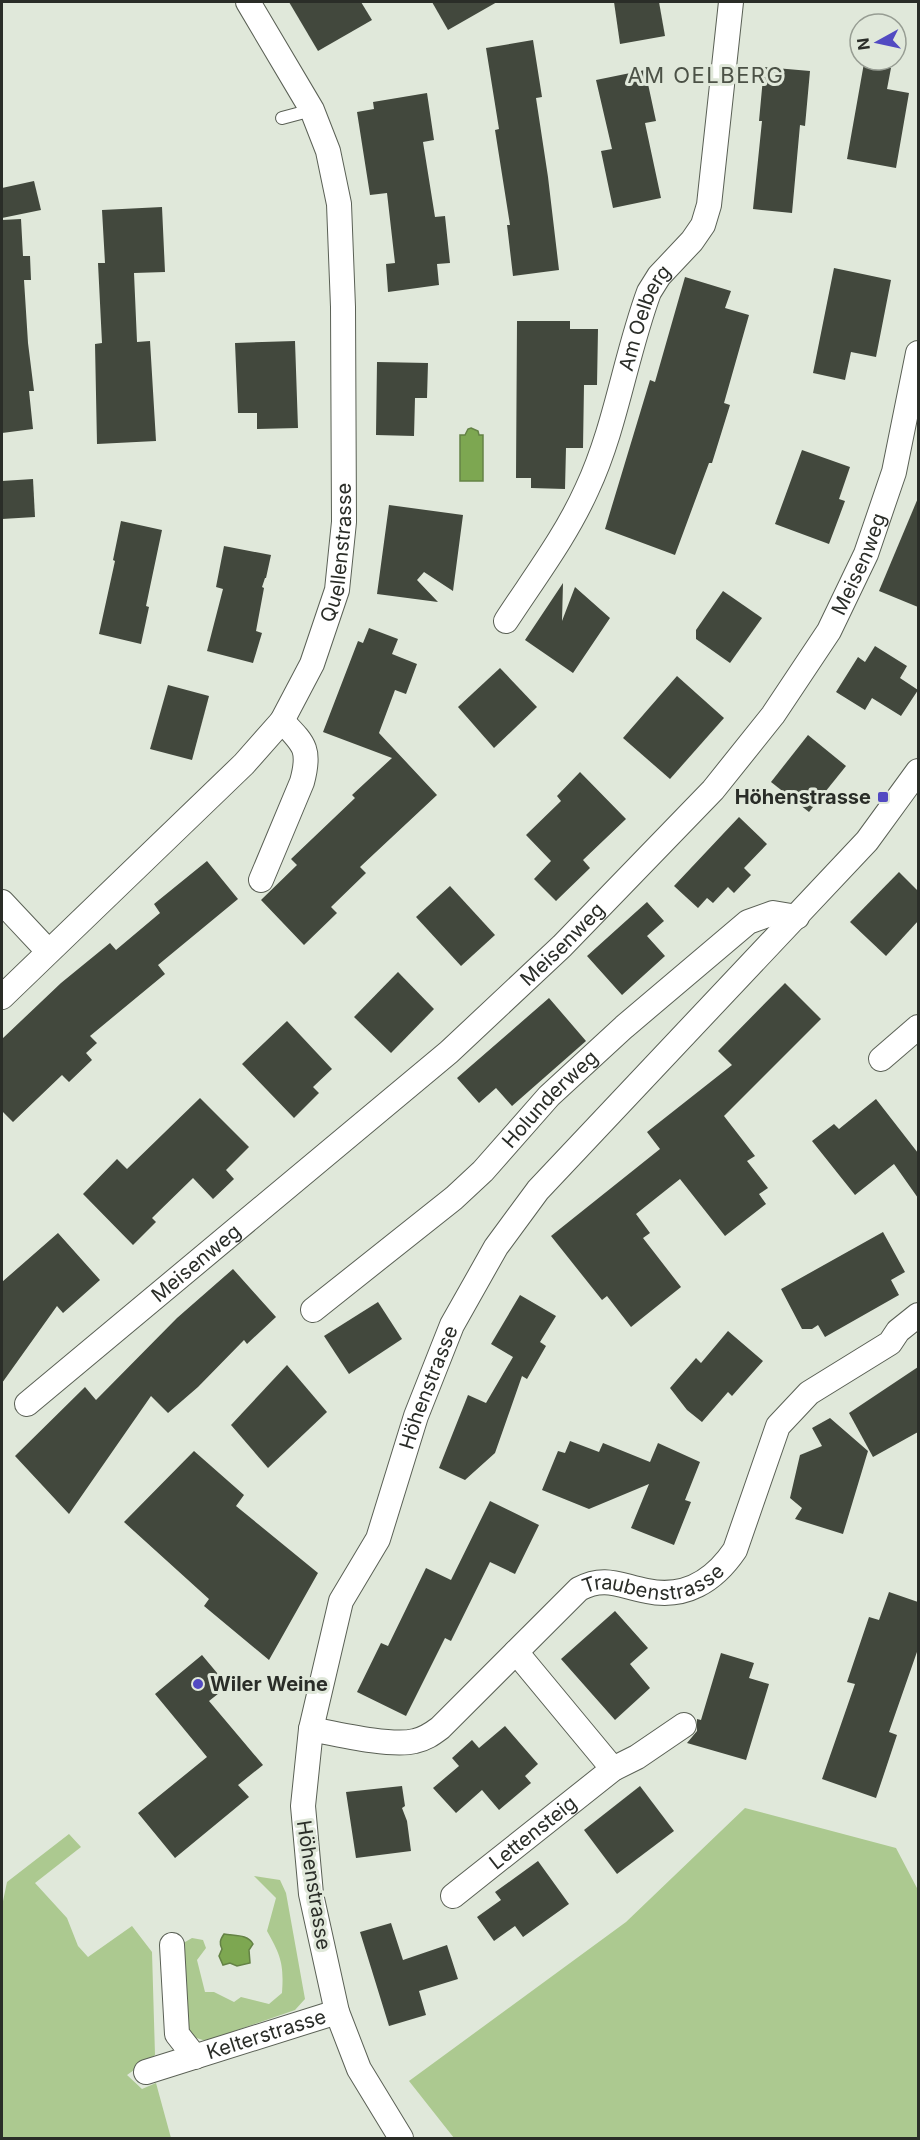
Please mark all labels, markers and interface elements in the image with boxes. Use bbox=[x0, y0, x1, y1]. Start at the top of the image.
north arrow bbox=[848, 12, 908, 72]
text: N bbox=[852, 37, 874, 52]
district label: AM OELBERG bbox=[628, 62, 784, 88]
street label: Am Oelberg bbox=[614, 259, 676, 373]
street label: Quellenstrasse bbox=[315, 483, 356, 625]
street label: Meisenweg bbox=[826, 510, 891, 619]
place label: Höhenstrasse bbox=[735, 785, 871, 809]
marker: Höhenstrasse bbox=[876, 790, 890, 804]
street label: Meisenweg bbox=[515, 898, 609, 991]
street label: Holunderweg bbox=[497, 1045, 603, 1153]
street label: Meisenweg bbox=[147, 1219, 245, 1307]
street label: Höhenstrasse bbox=[394, 1322, 463, 1452]
street label: Traubenstrasse bbox=[579, 1559, 729, 1605]
place label: Wiler Weine bbox=[210, 1672, 328, 1696]
marker: Wiler Weine bbox=[191, 1677, 205, 1691]
street label: Lettensteig bbox=[484, 1791, 581, 1875]
street label: Höhenstrasse bbox=[292, 1819, 336, 1951]
street label: Kelterstrasse bbox=[204, 2004, 329, 2064]

